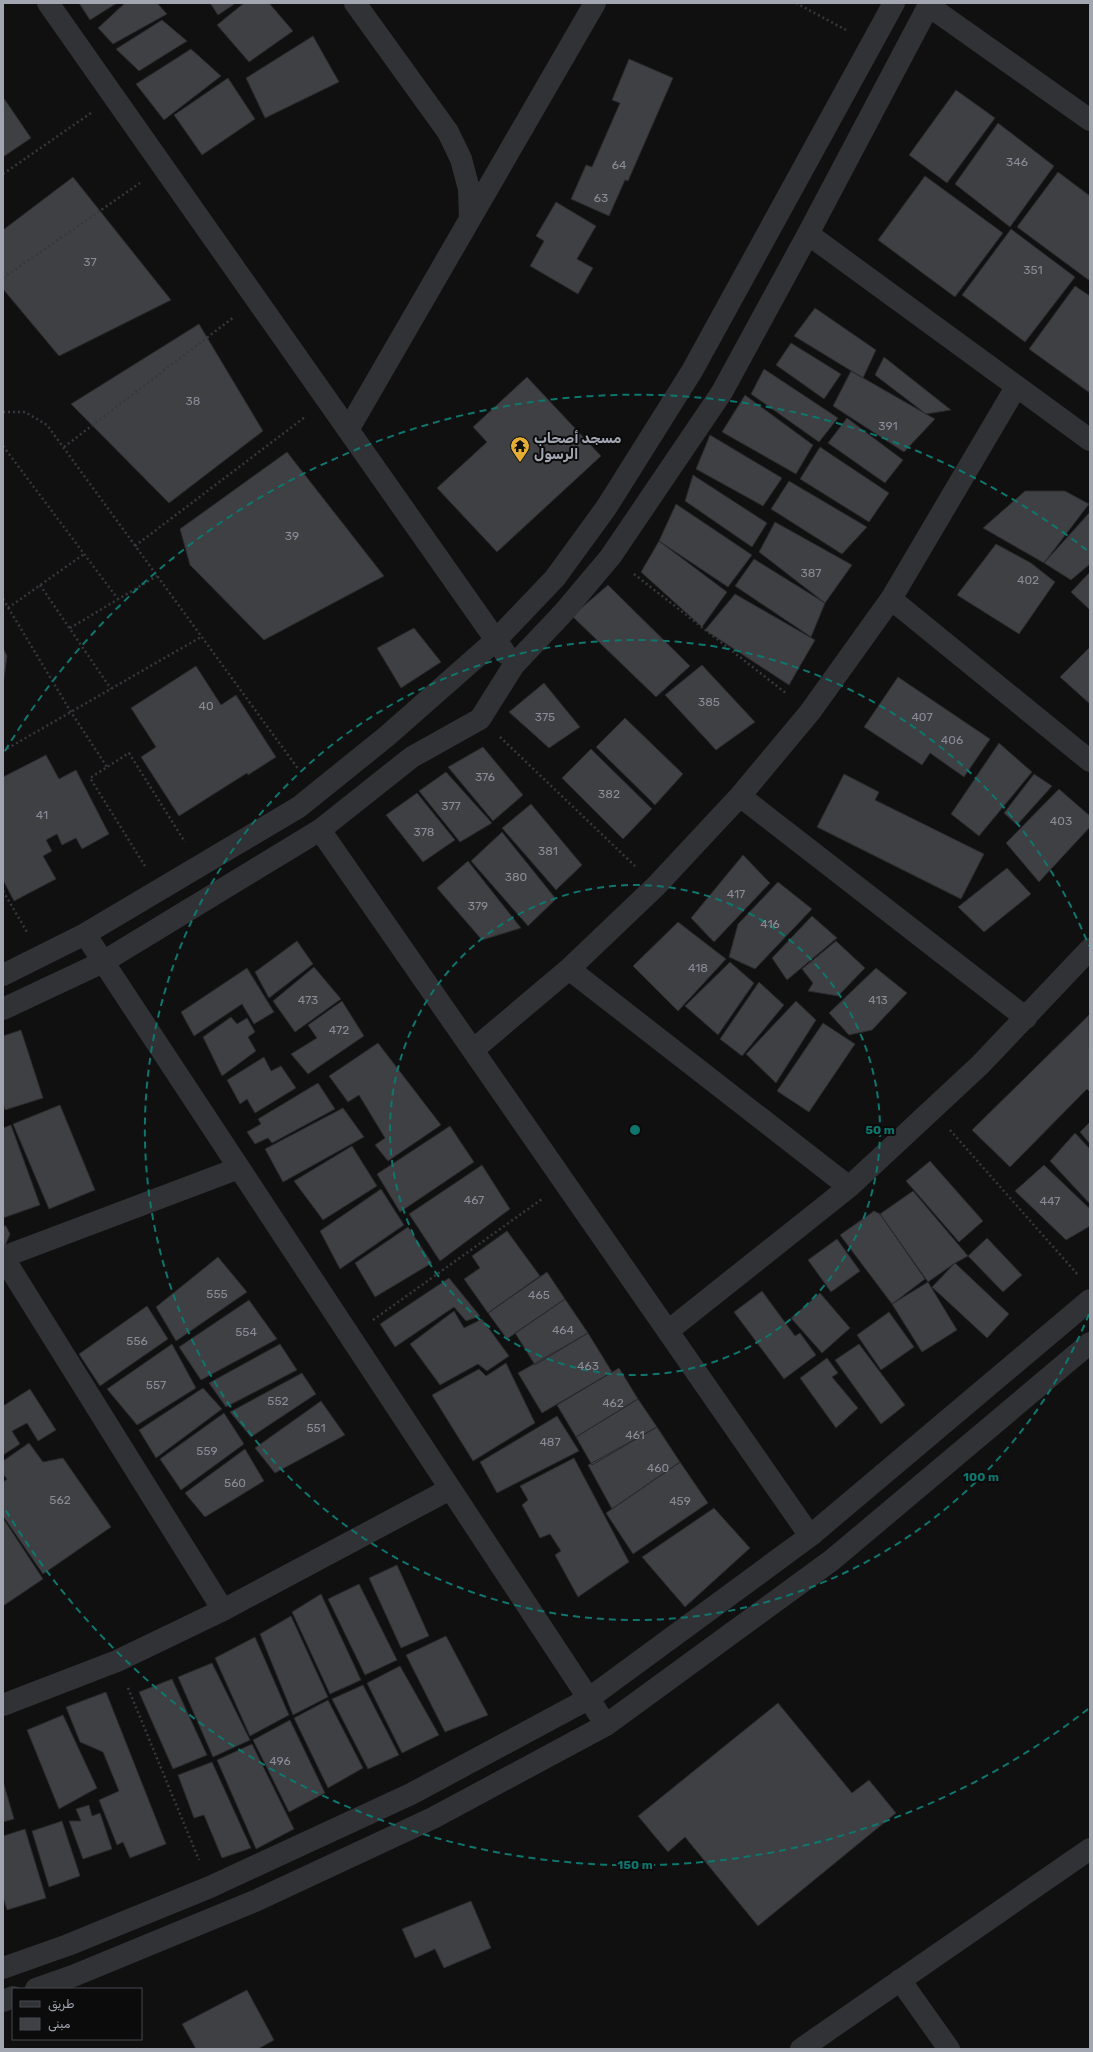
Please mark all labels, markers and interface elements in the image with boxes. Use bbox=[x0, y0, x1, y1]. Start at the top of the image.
house number: 346 bbox=[1006, 155, 1028, 169]
house number: 64 bbox=[612, 158, 627, 172]
house number: 63 bbox=[594, 191, 608, 205]
house number: 37 bbox=[83, 255, 97, 269]
house number: 351 bbox=[1023, 263, 1043, 277]
house number: 38 bbox=[186, 394, 200, 408]
house number: 391 bbox=[878, 419, 898, 433]
place label: مسجد أصحاب الرسول bbox=[534, 430, 621, 463]
temple icon: مسجد أصحاب الرسول bbox=[509, 435, 531, 463]
house number: 39 bbox=[285, 529, 299, 543]
house number: 387 bbox=[800, 566, 822, 580]
house number: 402 bbox=[1017, 573, 1039, 587]
house number: 385 bbox=[698, 695, 720, 709]
house number: 40 bbox=[198, 699, 214, 713]
house number: 375 bbox=[535, 710, 555, 724]
house number: 407 bbox=[911, 710, 933, 724]
house number: 406 bbox=[941, 733, 963, 747]
house number: 376 bbox=[475, 770, 495, 784]
house number: 382 bbox=[598, 787, 620, 801]
house number: 377 bbox=[441, 799, 461, 813]
house number: 41 bbox=[36, 808, 48, 822]
house number: 403 bbox=[1050, 814, 1072, 828]
house number: 378 bbox=[413, 825, 435, 839]
house number: 381 bbox=[538, 844, 558, 858]
house number: 380 bbox=[505, 870, 527, 884]
house number: 417 bbox=[727, 887, 745, 901]
house number: 379 bbox=[468, 899, 488, 913]
house number: 416 bbox=[760, 917, 780, 931]
house number: 418 bbox=[688, 961, 708, 975]
house number: 473 bbox=[298, 993, 318, 1007]
house number: 413 bbox=[868, 993, 888, 1007]
house number: 472 bbox=[329, 1023, 349, 1037]
centre of rings bbox=[628, 1123, 642, 1137]
text: 50 m bbox=[865, 1123, 895, 1137]
house number: 467 bbox=[464, 1193, 484, 1207]
house number: 447 bbox=[1040, 1194, 1060, 1208]
house number: 555 bbox=[206, 1287, 228, 1301]
house number: 465 bbox=[528, 1288, 550, 1302]
house number: 464 bbox=[552, 1323, 575, 1337]
house number: 554 bbox=[235, 1325, 257, 1339]
house number: 556 bbox=[126, 1334, 148, 1348]
house number: 463 bbox=[577, 1359, 599, 1373]
house number: 557 bbox=[146, 1378, 166, 1392]
house number: 552 bbox=[267, 1394, 289, 1408]
house number: 462 bbox=[602, 1396, 624, 1410]
house number: 551 bbox=[306, 1421, 326, 1435]
house number: 461 bbox=[625, 1428, 645, 1442]
house number: 487 bbox=[539, 1435, 561, 1449]
house number: 559 bbox=[196, 1444, 218, 1458]
house number: 460 bbox=[647, 1461, 669, 1475]
text: 100 m bbox=[963, 1470, 999, 1484]
house number: 560 bbox=[224, 1476, 246, 1490]
house number: 562 bbox=[49, 1493, 71, 1507]
house number: 459 bbox=[669, 1494, 691, 1508]
house number: 496 bbox=[269, 1754, 291, 1768]
text: 150 m bbox=[617, 1858, 653, 1872]
legend bbox=[12, 1988, 142, 2040]
text: طريق bbox=[48, 1997, 74, 2012]
text: مبنى bbox=[48, 2017, 71, 2032]

